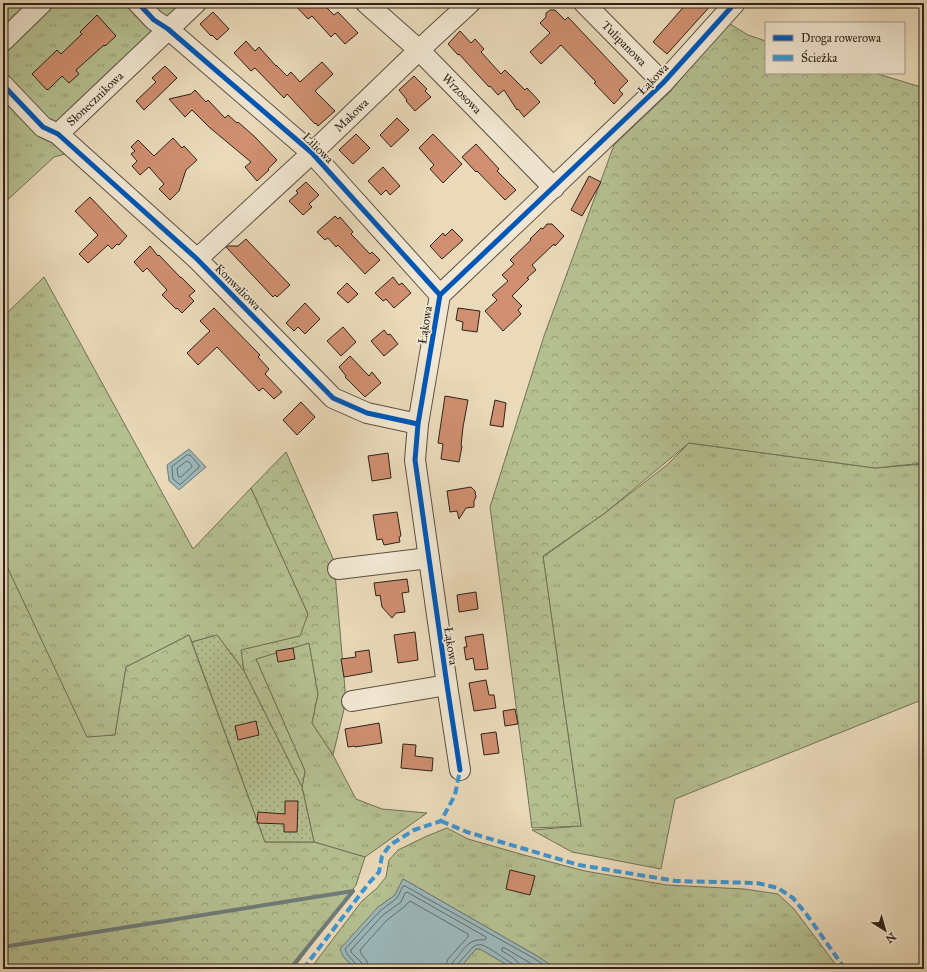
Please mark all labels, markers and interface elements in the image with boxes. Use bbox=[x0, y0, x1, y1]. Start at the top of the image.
street label: Tulipanowa bbox=[599, 18, 650, 70]
legend bbox=[765, 22, 905, 74]
text: Droga rowerowa bbox=[801, 31, 882, 46]
text: Ścieżka bbox=[801, 49, 838, 65]
street label: Łąkowa bbox=[635, 60, 672, 98]
street label: Słonecznikowa bbox=[64, 68, 127, 129]
street label: Wrzosowa bbox=[439, 71, 485, 117]
street label: Makowa bbox=[331, 95, 372, 135]
street label: Liliowa bbox=[300, 130, 337, 167]
street label: Konwaliowa bbox=[212, 261, 265, 314]
street label: Łąkowa bbox=[415, 304, 435, 345]
street label: Łąkowa bbox=[441, 626, 461, 667]
north arrow bbox=[865, 910, 905, 950]
text: N bbox=[883, 930, 898, 946]

